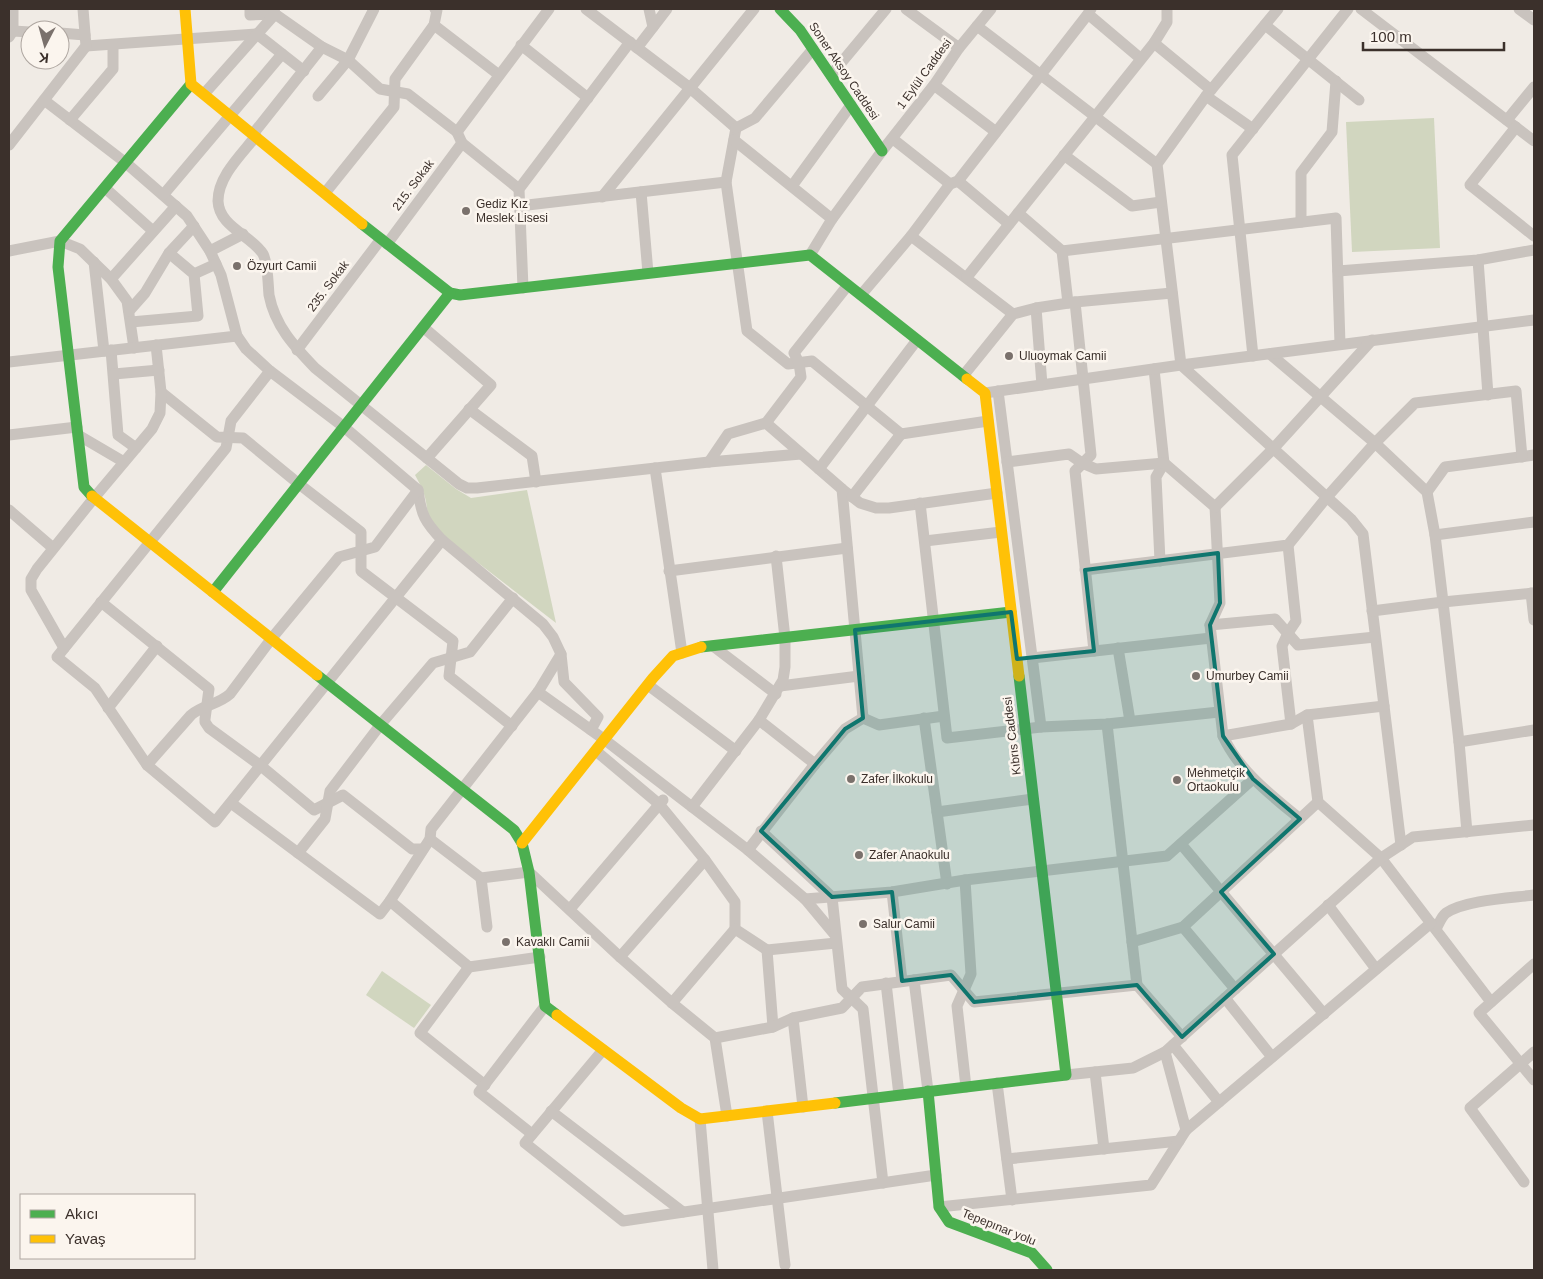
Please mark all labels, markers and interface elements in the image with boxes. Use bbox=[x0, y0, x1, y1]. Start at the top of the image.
north arrow bbox=[20, 20, 70, 70]
street label: Soner Aksoy Caddesi bbox=[806, 20, 882, 122]
scale bar bbox=[1363, 20, 1504, 52]
text: 100 m bbox=[1370, 28, 1412, 45]
street label: 1 Eylül Caddesi bbox=[894, 36, 954, 112]
text: K bbox=[38, 49, 50, 66]
street label: 215. Sokak bbox=[389, 156, 437, 213]
place label: Gediz Kız Meslek Lisesi bbox=[476, 197, 548, 225]
marker: Gediz Kız Meslek Lisesi bbox=[460, 205, 472, 217]
street label: 235. Sokak bbox=[304, 257, 352, 314]
place label: Özyurt Camii bbox=[247, 259, 316, 273]
marker: Özyurt Camii bbox=[231, 260, 243, 272]
place label: Uluoymak Camii bbox=[1019, 349, 1106, 363]
marker: Uluoymak Camii bbox=[1003, 350, 1015, 362]
place label: Umurbey Camii bbox=[1206, 669, 1289, 683]
marker: Umurbey Camii bbox=[1190, 670, 1202, 682]
street label: Kıbrıs Caddesi bbox=[1000, 696, 1024, 776]
place label: Mehmetçik Ortaokulu bbox=[1187, 766, 1246, 794]
place label: Zafer İlkokulu bbox=[861, 772, 933, 786]
marker: Zafer İlkokulu bbox=[845, 773, 857, 785]
marker: Mehmetçik Ortaokulu bbox=[1171, 774, 1183, 786]
place label: Zafer Anaokulu bbox=[869, 848, 950, 862]
marker: Zafer Anaokulu bbox=[853, 849, 865, 861]
place label: Salur Camii bbox=[873, 917, 935, 931]
marker: Salur Camii bbox=[857, 918, 869, 930]
place label: Kavaklı Camii bbox=[516, 935, 589, 949]
marker: Kavaklı Camii bbox=[500, 936, 512, 948]
legend bbox=[20, 1194, 195, 1259]
text: Akıcı bbox=[65, 1205, 98, 1222]
street label: Tepepınar yolu bbox=[960, 1206, 1038, 1248]
text: Yavaş bbox=[65, 1230, 106, 1247]

